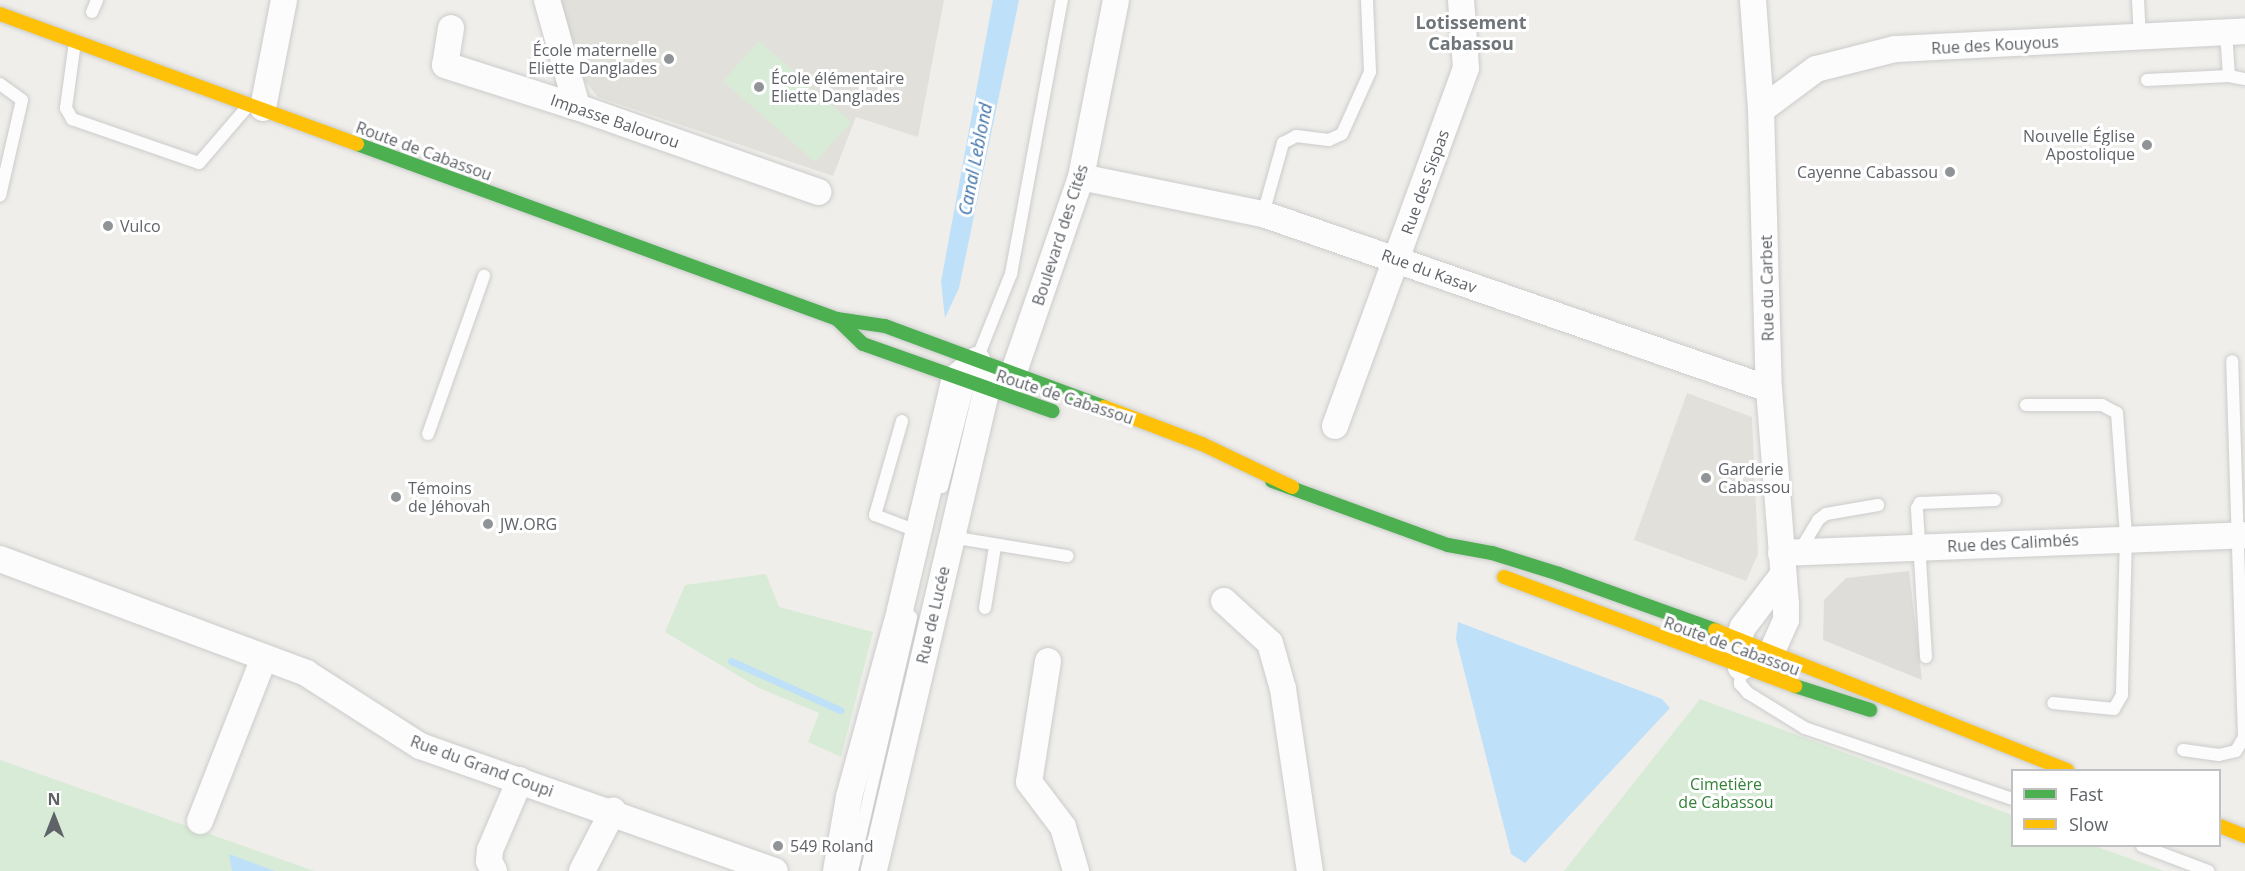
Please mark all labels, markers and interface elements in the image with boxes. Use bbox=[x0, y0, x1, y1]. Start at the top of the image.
district label: Lotissement Cabassou bbox=[1415, 12, 1527, 54]
street label: Rue des Kouyous bbox=[1931, 32, 2059, 58]
place label: École maternelle Eliette Danglades bbox=[528, 40, 657, 78]
marker: École maternelle Eliette Danglades bbox=[662, 52, 676, 66]
place label: École élémentaire Eliette Danglades bbox=[771, 68, 904, 106]
marker: École élémentaire Eliette Danglades bbox=[752, 80, 766, 94]
street label: Impasse Balourou bbox=[548, 90, 682, 152]
water label: Canal Leblond bbox=[954, 101, 996, 217]
street label: Route de Cabassou bbox=[353, 117, 495, 185]
place label: Nouvelle Église Apostolique bbox=[2023, 126, 2135, 164]
street label: Rue des Sispas bbox=[1397, 127, 1453, 237]
marker: Nouvelle Église Apostolique bbox=[2140, 138, 2154, 152]
street label: Boulevard des Cités bbox=[1028, 162, 1092, 308]
place label: Cayenne Cabassou bbox=[1797, 162, 1938, 182]
marker: Cayenne Cabassou bbox=[1943, 165, 1957, 179]
place label: Vulco bbox=[120, 216, 161, 236]
marker: Vulco bbox=[101, 219, 115, 233]
street label: Rue du Carbet bbox=[1756, 235, 1778, 341]
street label: Rue du Kasav bbox=[1379, 245, 1479, 297]
street label: Route de Cabassou bbox=[994, 366, 1136, 428]
place label: Garderie Cabassou bbox=[1718, 459, 1790, 497]
marker: Garderie Cabassou bbox=[1699, 471, 1713, 485]
place label: Témoins de Jéhovah bbox=[408, 478, 490, 516]
marker: Témoins de Jéhovah bbox=[389, 490, 403, 504]
place label: JW.ORG bbox=[500, 514, 557, 534]
marker: JW.ORG bbox=[481, 517, 495, 531]
street label: Rue des Calimbés bbox=[1947, 530, 2079, 556]
street label: Rue de Lucée bbox=[912, 564, 954, 666]
street label: Route de Cabassou bbox=[1661, 612, 1803, 680]
street label: Rue du Grand Coupi bbox=[408, 731, 556, 801]
legend bbox=[2011, 769, 2221, 847]
park label: Cimetière de Cabassou bbox=[1678, 774, 1774, 812]
text: Fast bbox=[2069, 782, 2103, 806]
north arrow bbox=[24, 787, 84, 847]
text: N bbox=[47, 788, 61, 810]
text: Slow bbox=[2069, 812, 2108, 836]
place label: 549 Roland bbox=[790, 836, 874, 856]
marker: 549 Roland bbox=[771, 839, 785, 853]

